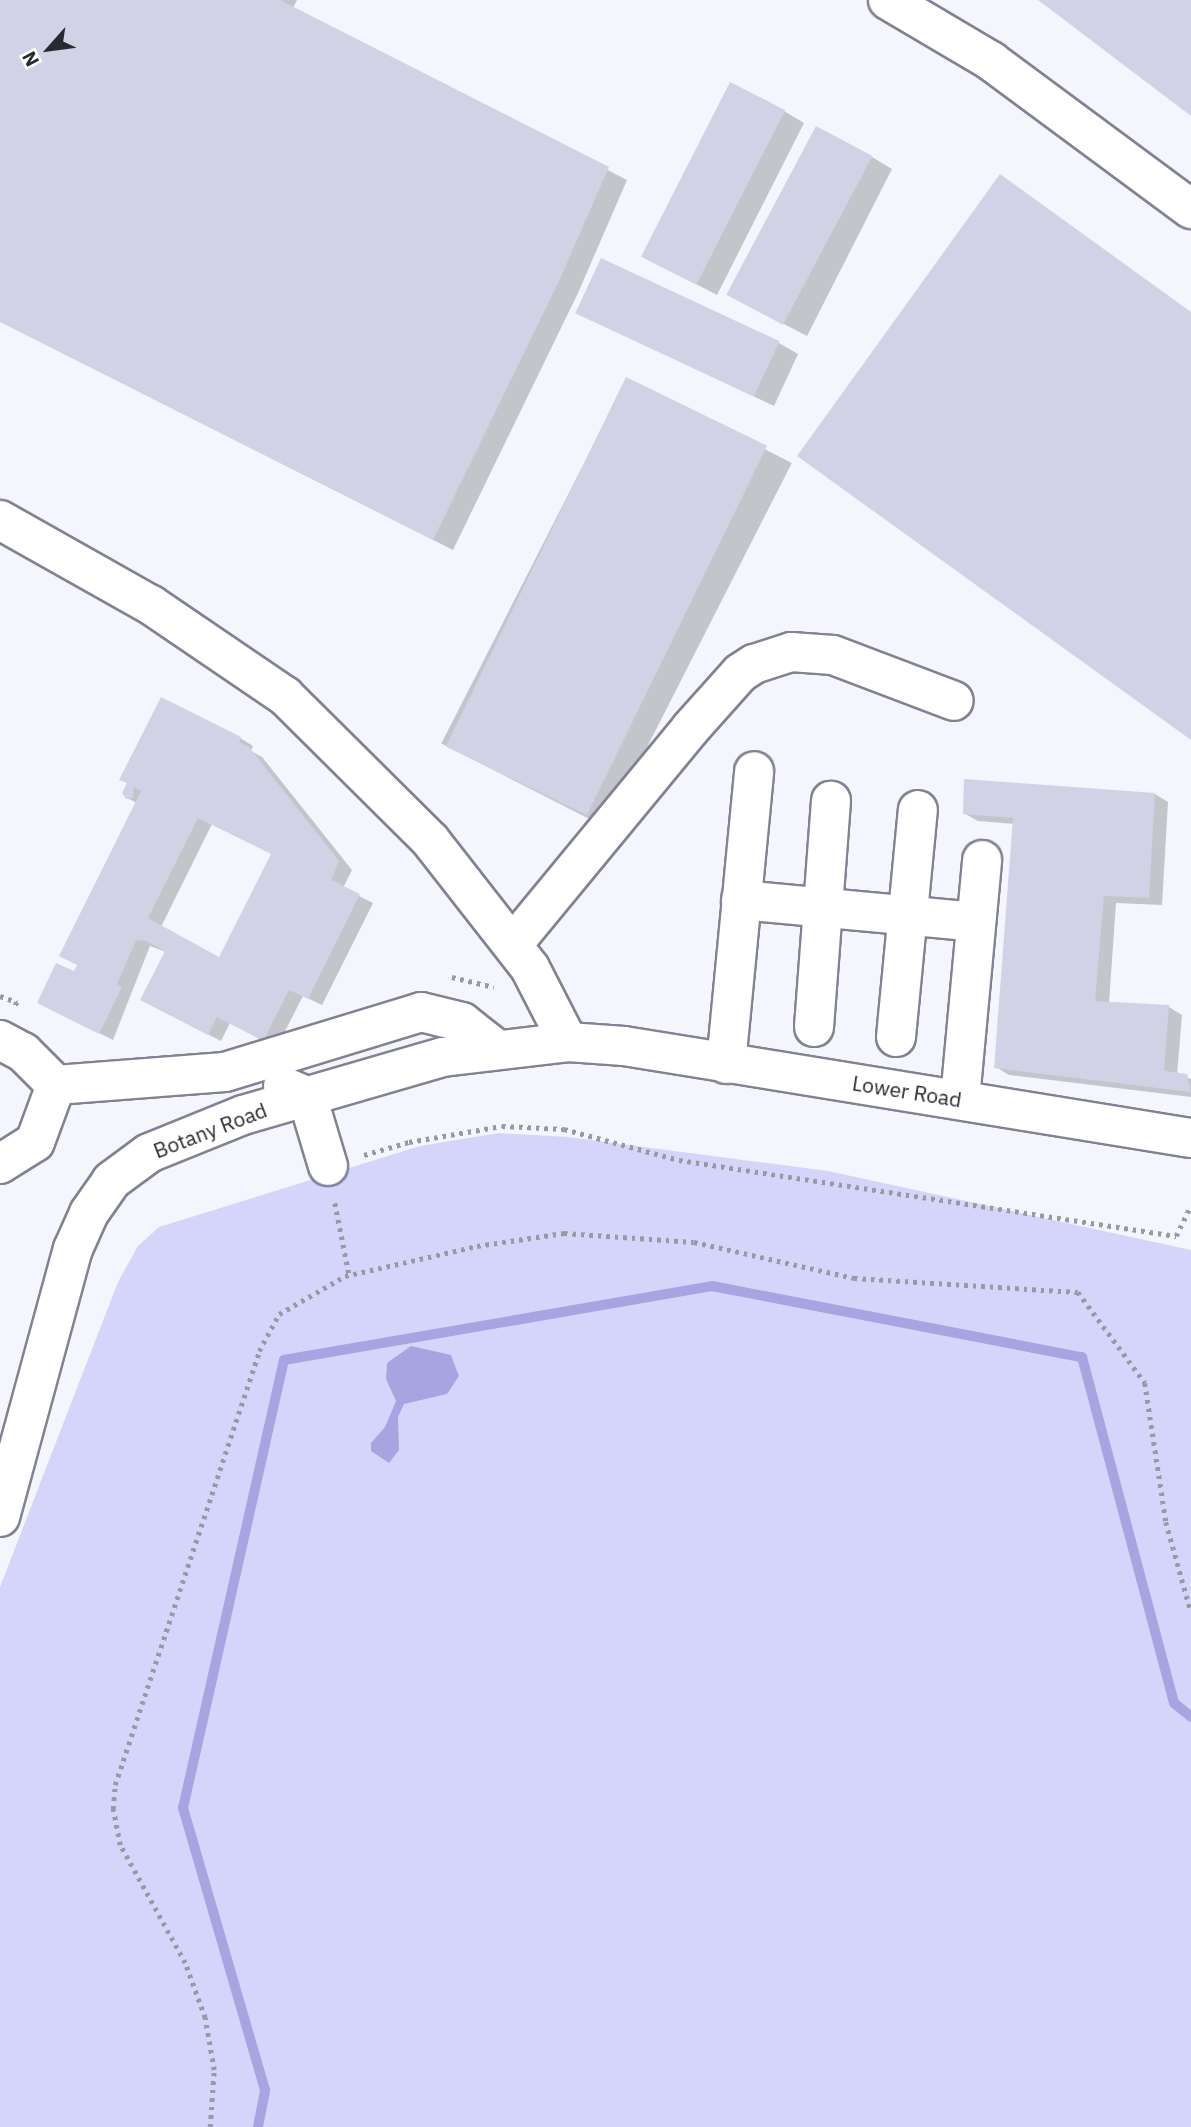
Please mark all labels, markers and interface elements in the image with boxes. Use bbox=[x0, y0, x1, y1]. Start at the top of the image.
north arrow bbox=[14, 14, 84, 84]
text: N bbox=[17, 47, 44, 71]
street label: Lower Road bbox=[850, 1070, 964, 1112]
street label: Botany Road bbox=[150, 1097, 270, 1163]

